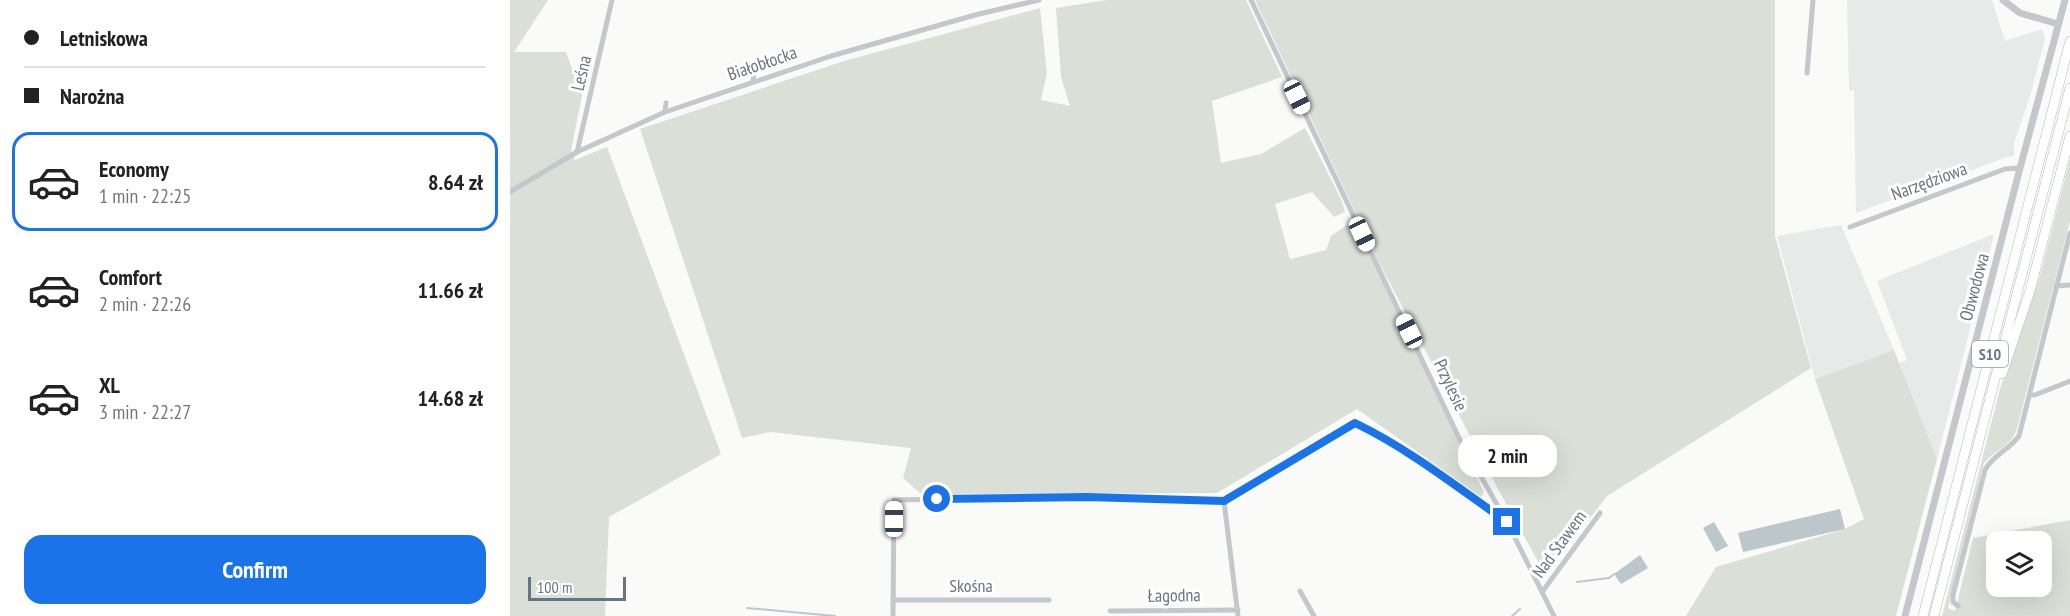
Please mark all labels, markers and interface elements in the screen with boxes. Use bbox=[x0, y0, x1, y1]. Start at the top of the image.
text: Letniskowa bbox=[60, 24, 148, 52]
street label: Białobłocka bbox=[724, 40, 800, 86]
street label: Leśna bbox=[566, 53, 596, 93]
car bbox=[1281, 77, 1313, 117]
text: Narożna bbox=[60, 82, 124, 110]
icon: car bbox=[27, 155, 81, 209]
text: Economy bbox=[99, 155, 169, 183]
street label: Narzędziowa bbox=[1888, 157, 1970, 205]
text: 8.64 zł bbox=[428, 168, 483, 196]
text: 1 min · 22:25 bbox=[99, 183, 191, 209]
car bbox=[1346, 214, 1378, 254]
street label: Obwodowa bbox=[1954, 251, 1994, 323]
icon: car bbox=[27, 263, 81, 317]
text: Comfort bbox=[99, 263, 162, 291]
text: 11.66 zł bbox=[418, 276, 483, 304]
text: 2 min · 22:26 bbox=[99, 291, 191, 317]
car bbox=[1393, 311, 1425, 351]
road number: S10 bbox=[1972, 341, 2008, 367]
street label: Przylesie bbox=[1429, 355, 1473, 415]
icon: car bbox=[27, 371, 81, 425]
text: XL bbox=[99, 371, 120, 399]
text: 14.68 zł bbox=[418, 384, 483, 412]
text: 3 min · 22:27 bbox=[99, 399, 191, 425]
callout: 2 min bbox=[1458, 435, 1556, 477]
text: 2 min bbox=[1487, 443, 1528, 469]
route start bbox=[923, 485, 950, 512]
car bbox=[885, 501, 903, 537]
street label: Nad Stawem bbox=[1527, 506, 1591, 582]
route end bbox=[1493, 508, 1520, 535]
map controls bbox=[1986, 531, 2052, 597]
button: layers bbox=[1986, 531, 2052, 597]
button: Confirm bbox=[24, 535, 486, 604]
scale bar bbox=[528, 574, 626, 602]
street label: Skośna bbox=[949, 574, 993, 597]
text: 100 m bbox=[537, 577, 572, 597]
street label: Łagodna bbox=[1147, 583, 1201, 607]

